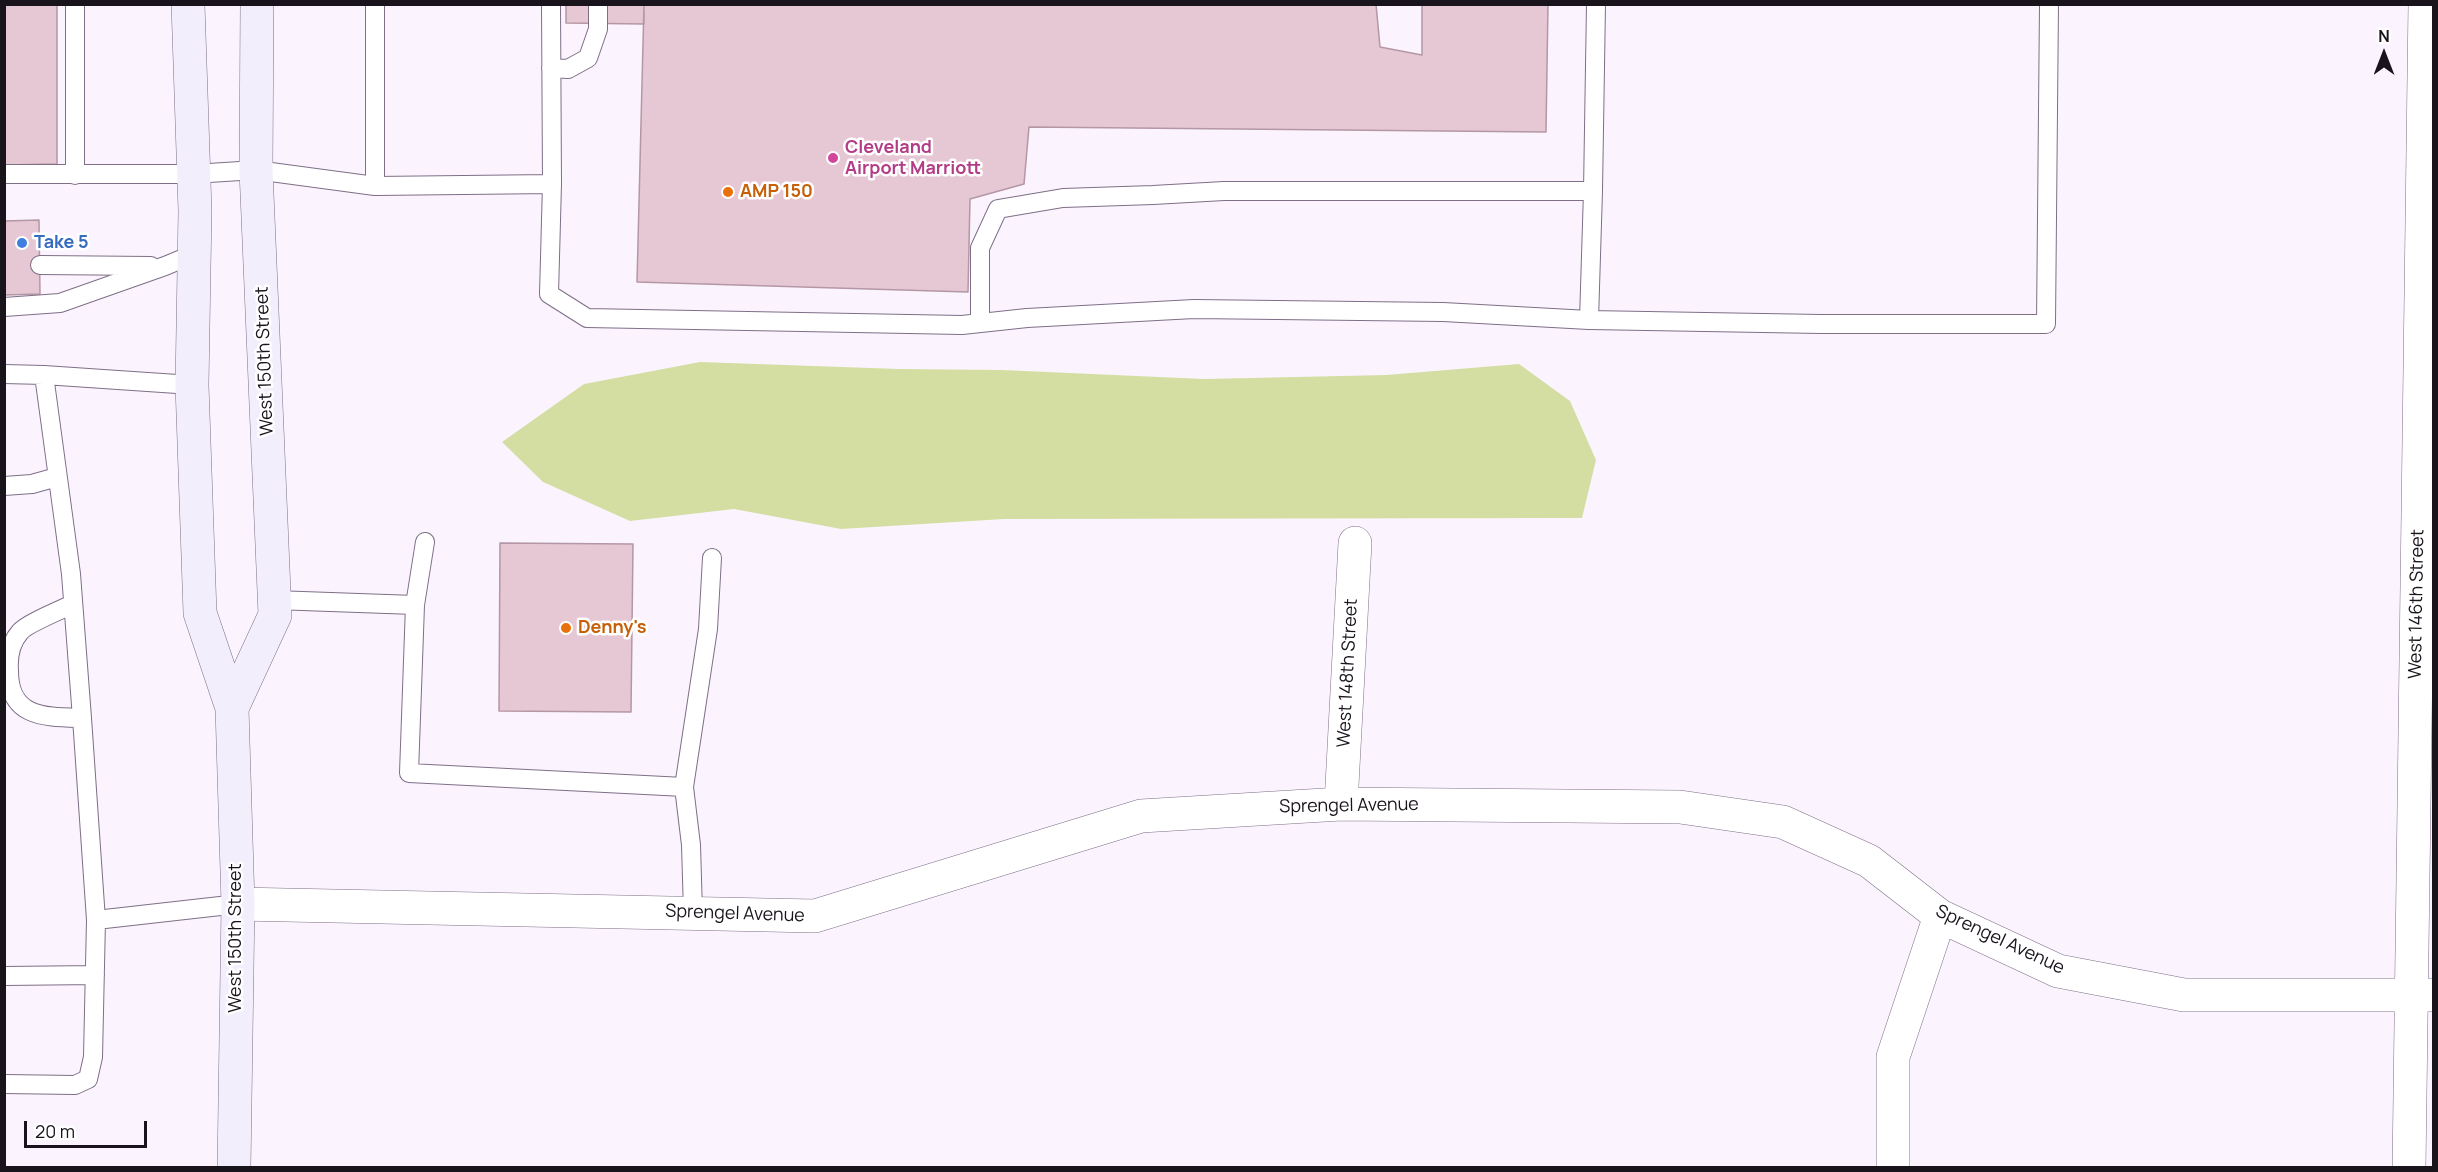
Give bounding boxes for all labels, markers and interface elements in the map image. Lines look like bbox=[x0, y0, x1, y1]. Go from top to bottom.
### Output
north arrow bbox=[2354, 24, 2414, 84]
text: N bbox=[2378, 25, 2390, 47]
place label: Cleveland Airport Marriott bbox=[845, 137, 981, 180]
marker: Cleveland Airport Marriott bbox=[826, 151, 840, 165]
place label: AMP 150 bbox=[740, 181, 813, 203]
marker: AMP 150 bbox=[721, 185, 735, 199]
place label: Take 5 bbox=[34, 232, 89, 254]
marker: Take 5 bbox=[15, 236, 29, 250]
street label: West 150th Street bbox=[252, 286, 278, 436]
street label: West 146th Street bbox=[2405, 529, 2429, 679]
street label: West 148th Street bbox=[1333, 598, 1363, 748]
place label: Denny's bbox=[578, 617, 646, 639]
marker: Denny's bbox=[559, 621, 573, 635]
street label: Sprengel Avenue bbox=[1279, 794, 1419, 818]
street label: West 150th Street bbox=[225, 863, 247, 1013]
street label: Sprengel Avenue bbox=[665, 901, 805, 927]
street label: Sprengel Avenue bbox=[1932, 901, 2068, 979]
scale bar bbox=[27, 1109, 150, 1147]
text: 20 m bbox=[35, 1119, 75, 1143]

